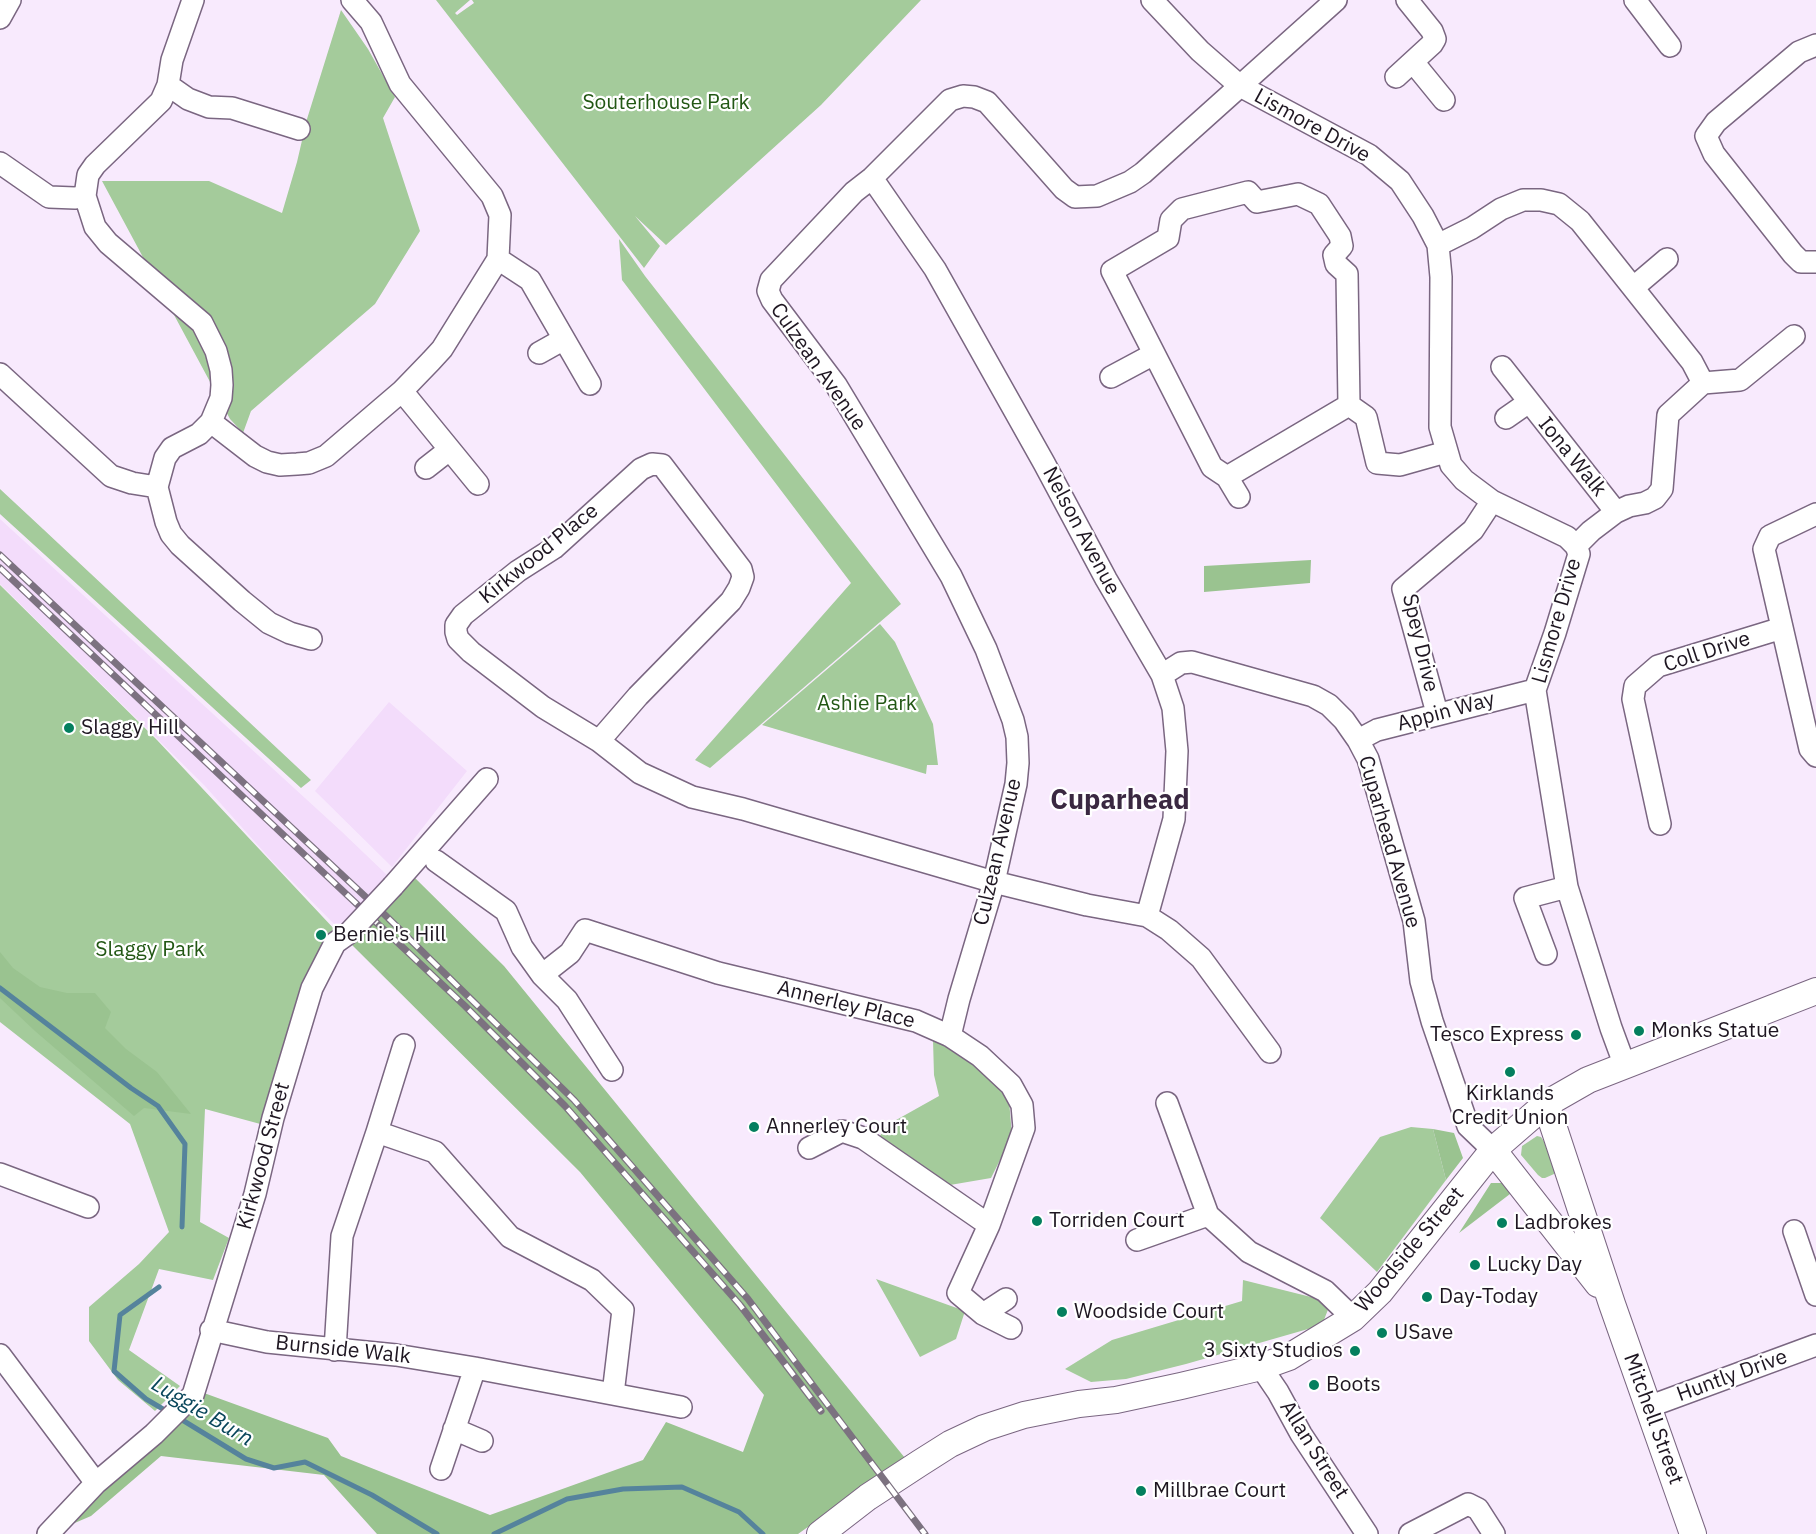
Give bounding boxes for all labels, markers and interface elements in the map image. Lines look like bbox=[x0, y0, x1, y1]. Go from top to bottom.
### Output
street label: Lismore Drive bbox=[1250, 84, 1374, 168]
park label: Souterhouse Park bbox=[582, 90, 750, 116]
street label: Culzean Avenue bbox=[765, 298, 871, 436]
street label: Iona Walk bbox=[1532, 412, 1612, 502]
street label: Nelson Avenue bbox=[1037, 463, 1125, 599]
street label: Kirkwood Place bbox=[474, 498, 604, 610]
street label: Lismore Drive bbox=[1527, 556, 1587, 686]
street label: Spey Drive bbox=[1396, 591, 1444, 695]
street label: Coll Drive bbox=[1660, 626, 1754, 678]
street label: Appin Way bbox=[1394, 687, 1498, 737]
park label: Ashie Park bbox=[817, 691, 917, 717]
place label: Slaggy Hill bbox=[81, 715, 179, 741]
marker: Slaggy Hill bbox=[62, 721, 76, 735]
street label: Cuparhead Avenue bbox=[1352, 753, 1426, 931]
street label: Culzean Avenue bbox=[969, 776, 1027, 928]
district label: Cuparhead bbox=[1050, 785, 1190, 817]
place label: Bernie's Hill bbox=[333, 922, 446, 948]
marker: Bernie's Hill bbox=[314, 928, 328, 942]
park label: Slaggy Park bbox=[95, 937, 205, 963]
street label: Annerley Place bbox=[775, 976, 917, 1034]
place label: Monks Statue bbox=[1651, 1018, 1779, 1044]
place label: Tesco Express bbox=[1430, 1022, 1564, 1048]
marker: Monks Statue bbox=[1632, 1024, 1646, 1038]
marker: Tesco Express bbox=[1569, 1028, 1583, 1042]
marker: Kirklands Credit Union bbox=[1503, 1065, 1517, 1079]
street label: Kirkwood Street bbox=[232, 1080, 296, 1232]
place label: Kirklands Credit Union bbox=[1451, 1081, 1569, 1131]
place label: Annerley Court bbox=[766, 1114, 907, 1140]
marker: Annerley Court bbox=[747, 1120, 761, 1134]
street label: Woodside Street bbox=[1350, 1182, 1470, 1318]
place label: Torriden Court bbox=[1049, 1208, 1185, 1234]
place label: Ladbrokes bbox=[1514, 1210, 1612, 1236]
marker: Torriden Court bbox=[1030, 1214, 1044, 1228]
marker: Ladbrokes bbox=[1495, 1216, 1509, 1230]
place label: Lucky Day bbox=[1487, 1252, 1582, 1278]
marker: Lucky Day bbox=[1468, 1258, 1482, 1272]
place label: Day-Today bbox=[1439, 1284, 1538, 1310]
marker: Day-Today bbox=[1420, 1290, 1434, 1304]
place label: Woodside Court bbox=[1074, 1299, 1224, 1325]
marker: Woodside Court bbox=[1055, 1305, 1069, 1319]
place label: USave bbox=[1394, 1320, 1453, 1346]
marker: USave bbox=[1375, 1326, 1389, 1340]
street label: Burnside Walk bbox=[274, 1330, 412, 1370]
place label: 3 Sixty Studios bbox=[1204, 1338, 1343, 1364]
marker: 3 Sixty Studios bbox=[1348, 1344, 1362, 1358]
street label: Huntly Drive bbox=[1673, 1344, 1791, 1408]
street label: Mitchell Street bbox=[1618, 1350, 1688, 1488]
water label: Luggie Burn bbox=[146, 1371, 258, 1453]
place label: Boots bbox=[1326, 1372, 1381, 1398]
marker: Boots bbox=[1307, 1378, 1321, 1392]
street label: Allan Street bbox=[1274, 1396, 1354, 1504]
place label: Millbrae Court bbox=[1153, 1478, 1286, 1504]
marker: Millbrae Court bbox=[1134, 1484, 1148, 1498]

